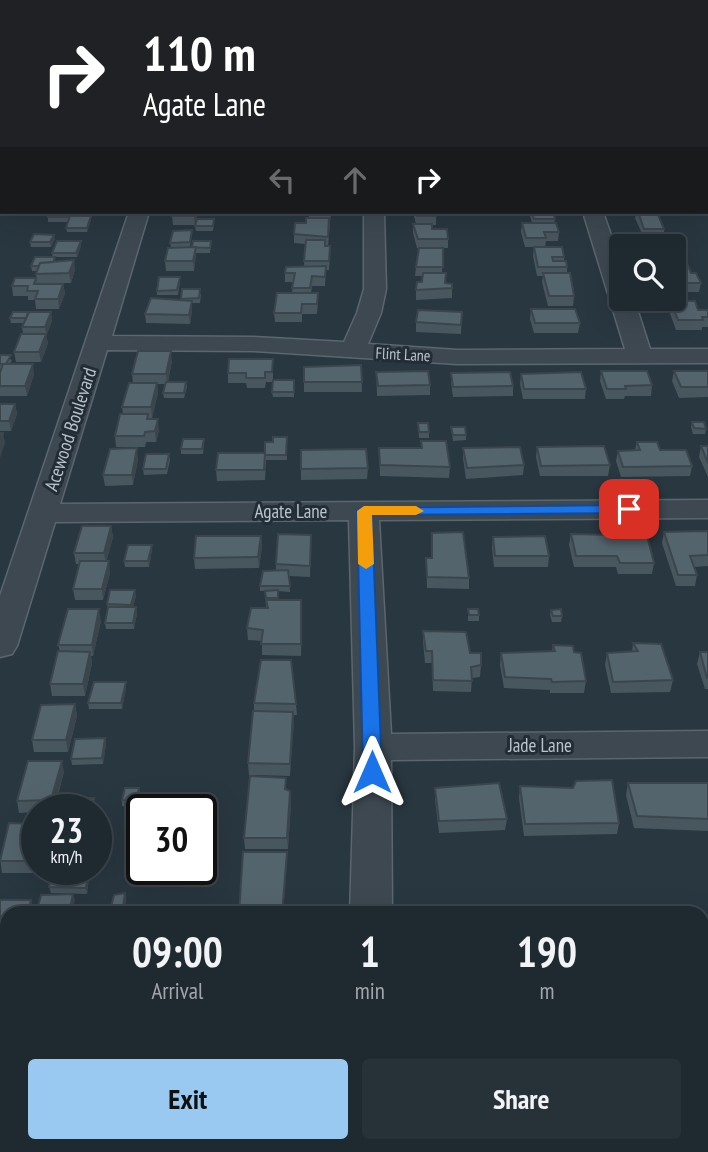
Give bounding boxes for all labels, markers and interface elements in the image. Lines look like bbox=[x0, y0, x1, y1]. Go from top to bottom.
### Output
text: 110 m bbox=[143, 21, 256, 85]
icon: right bbox=[28, 28, 119, 119]
text: Agate Lane bbox=[143, 83, 266, 125]
icon: left bbox=[263, 161, 301, 199]
icon: ahead bbox=[336, 161, 374, 199]
icon: right bbox=[409, 161, 447, 199]
map controls bbox=[609, 234, 686, 311]
button: search bbox=[609, 234, 686, 311]
street label: Flint Lane bbox=[375, 343, 431, 365]
street label: Acewood Boulevard bbox=[39, 364, 101, 494]
pin bbox=[599, 479, 659, 539]
icon: arrive bbox=[610, 490, 648, 528]
street label: Agate Lane bbox=[255, 499, 328, 523]
street label: Jade Lane bbox=[507, 733, 572, 757]
position arrow bbox=[335, 735, 409, 809]
speed limit sign: 30 bbox=[126, 794, 217, 885]
text: 23 bbox=[50, 807, 83, 853]
text: km/h bbox=[51, 845, 82, 868]
text: 09:00 bbox=[132, 924, 223, 979]
text: 1 bbox=[360, 924, 380, 979]
text: 190 bbox=[517, 924, 577, 979]
text: Arrival bbox=[151, 976, 203, 1005]
text: min bbox=[355, 976, 385, 1005]
text: m bbox=[539, 976, 554, 1005]
button: Exit bbox=[28, 1059, 348, 1139]
button: Share bbox=[362, 1059, 681, 1139]

